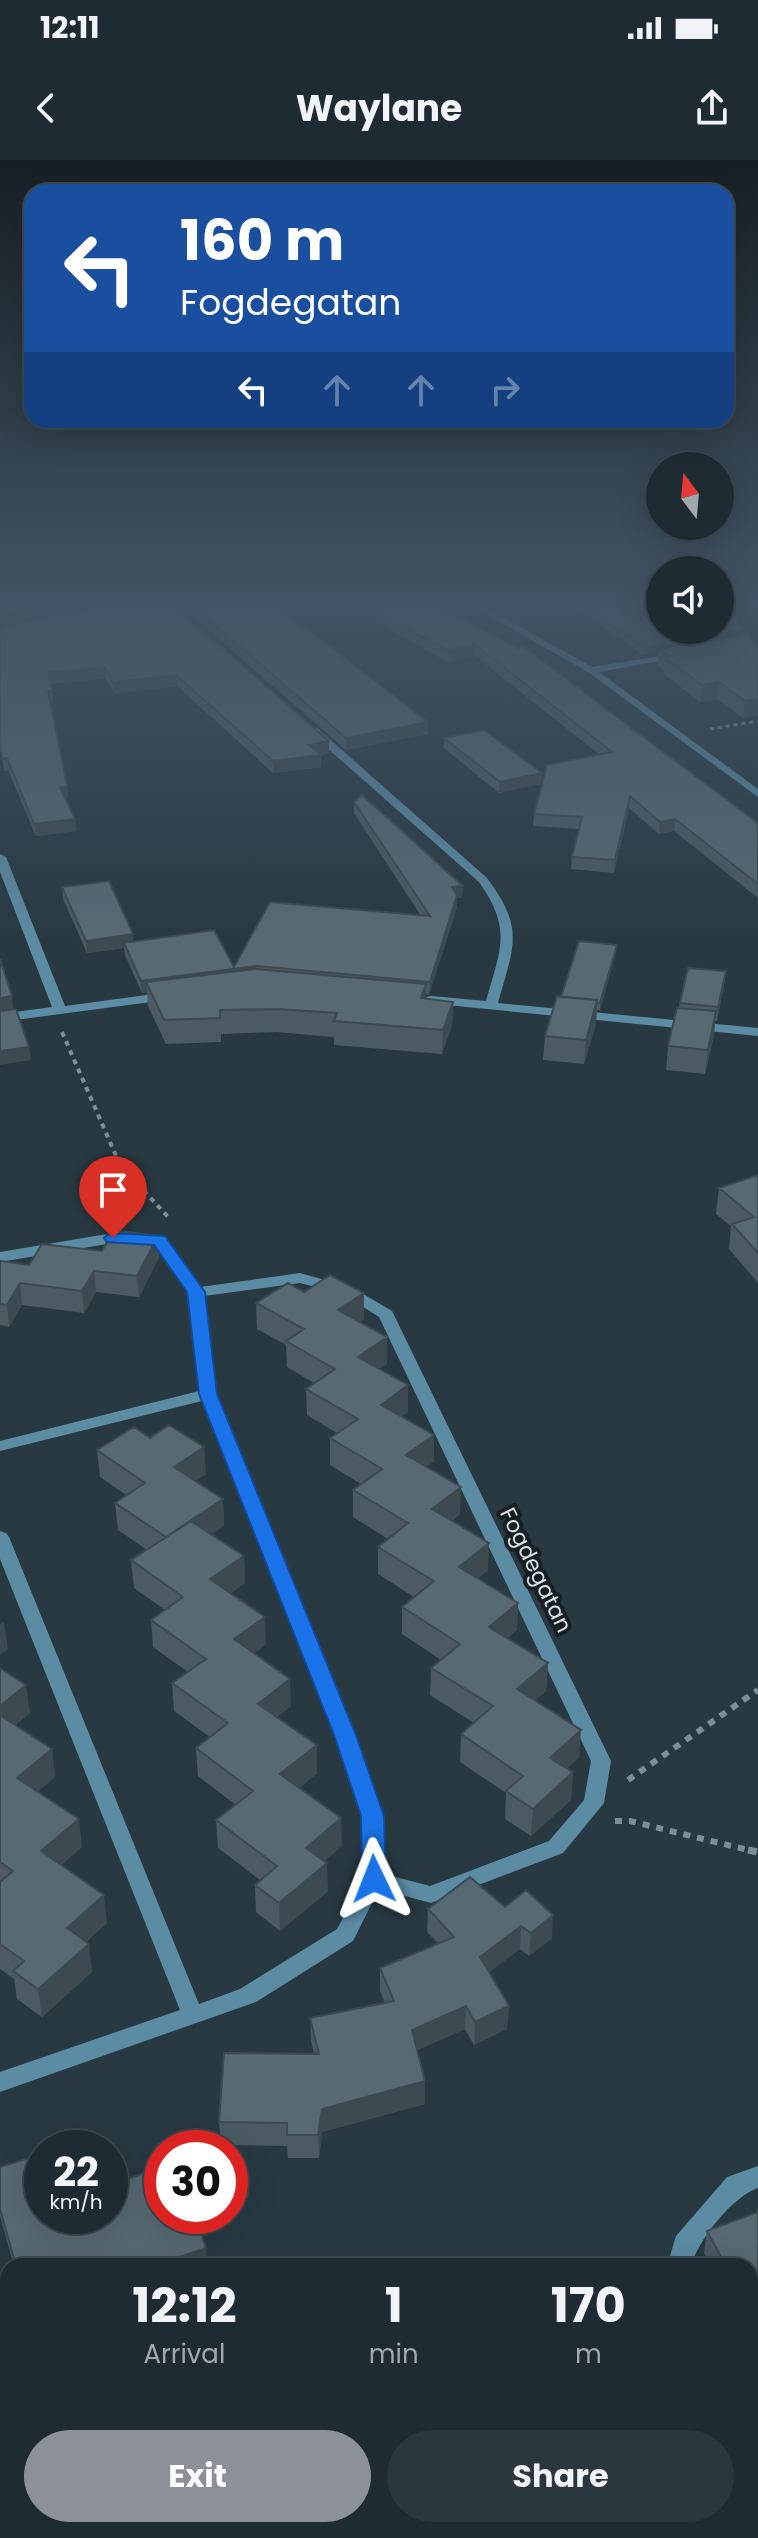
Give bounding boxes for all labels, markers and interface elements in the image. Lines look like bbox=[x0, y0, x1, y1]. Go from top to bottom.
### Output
text: 12:11 bbox=[40, 6, 100, 49]
text: Waylane bbox=[296, 83, 462, 134]
icon: back bbox=[24, 86, 68, 130]
icon: share bbox=[690, 86, 734, 130]
text: 160 m bbox=[180, 201, 344, 280]
icon: left bbox=[48, 216, 152, 320]
text: Fogdegatan bbox=[180, 277, 401, 328]
icon: left bbox=[231, 368, 275, 412]
icon: ahead bbox=[315, 368, 359, 412]
icon: ahead bbox=[399, 368, 443, 412]
icon: right bbox=[483, 368, 527, 412]
north arrow bbox=[646, 452, 734, 540]
map controls bbox=[646, 452, 734, 644]
button: sound bbox=[646, 556, 734, 644]
pin bbox=[79, 1156, 147, 1238]
icon: arrive bbox=[91, 1168, 135, 1212]
street label: Fogdegatan bbox=[492, 1502, 580, 1638]
position arrow bbox=[332, 1837, 416, 1921]
speed limit sign: 30 bbox=[144, 2130, 248, 2234]
text: 22 bbox=[53, 2144, 99, 2200]
text: km/h bbox=[49, 2188, 103, 2216]
text: 12:12 bbox=[132, 2272, 237, 2339]
text: 1 bbox=[385, 2272, 403, 2339]
text: 170 bbox=[551, 2272, 626, 2339]
text: Arrival bbox=[143, 2336, 225, 2372]
text: min bbox=[369, 2336, 419, 2372]
text: m bbox=[575, 2336, 602, 2372]
button: Exit bbox=[24, 2430, 371, 2522]
button: Share bbox=[387, 2430, 734, 2522]

